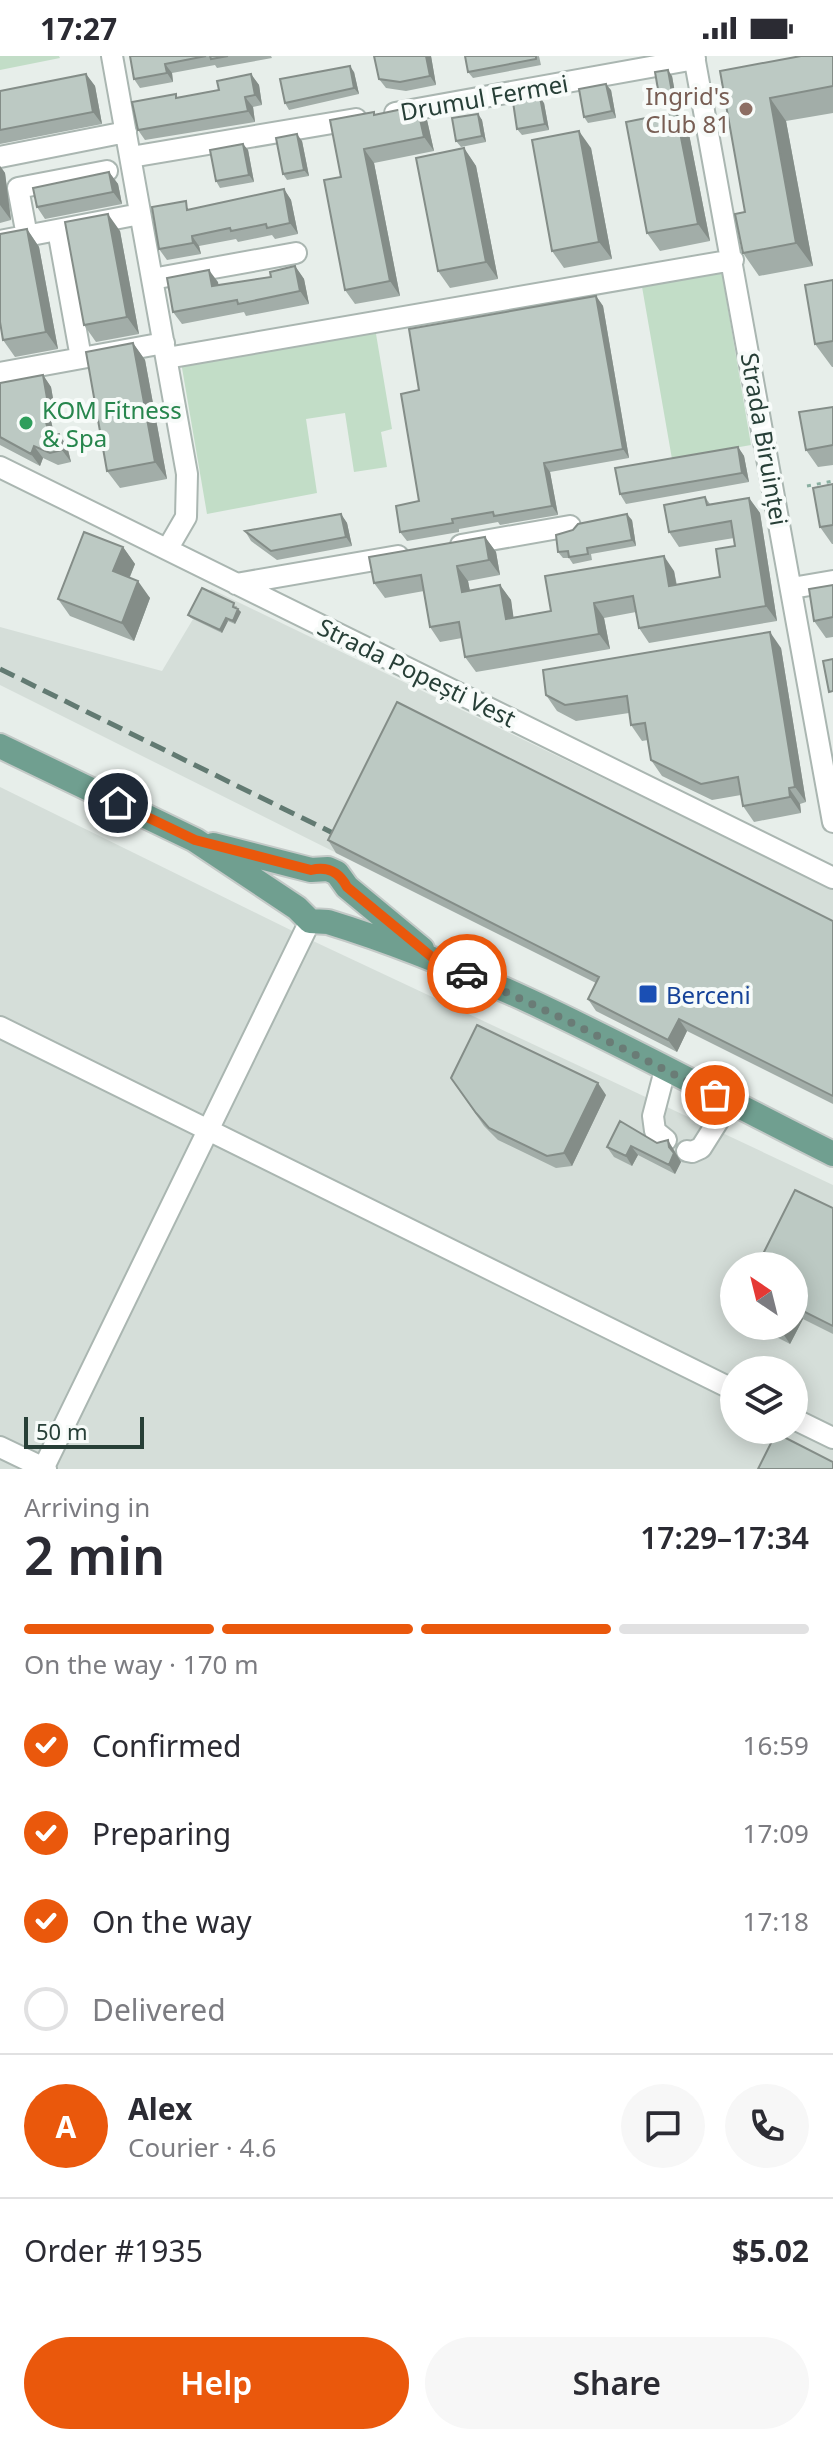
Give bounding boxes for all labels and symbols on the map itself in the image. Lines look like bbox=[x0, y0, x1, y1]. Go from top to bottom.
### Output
street label: Drumul Fermei bbox=[397, 66, 571, 128]
place label: Ingrid's Club 81 bbox=[645, 79, 730, 140]
marker: Ingrid's Club 81 bbox=[737, 100, 755, 118]
street label: Strada Biruinței bbox=[734, 350, 796, 528]
place label: KOM Fitness & Spa bbox=[42, 393, 182, 454]
marker: KOM Fitness & Spa bbox=[17, 414, 35, 432]
street label: Strada Popești Vest bbox=[312, 610, 522, 734]
pin bbox=[84, 769, 152, 837]
courier bbox=[427, 934, 507, 1014]
place label: Berceni bbox=[666, 978, 751, 1011]
marker: Berceni bbox=[637, 983, 659, 1005]
pin bbox=[681, 1061, 749, 1129]
north arrow bbox=[720, 1252, 808, 1340]
scale bar bbox=[24, 1413, 144, 1449]

